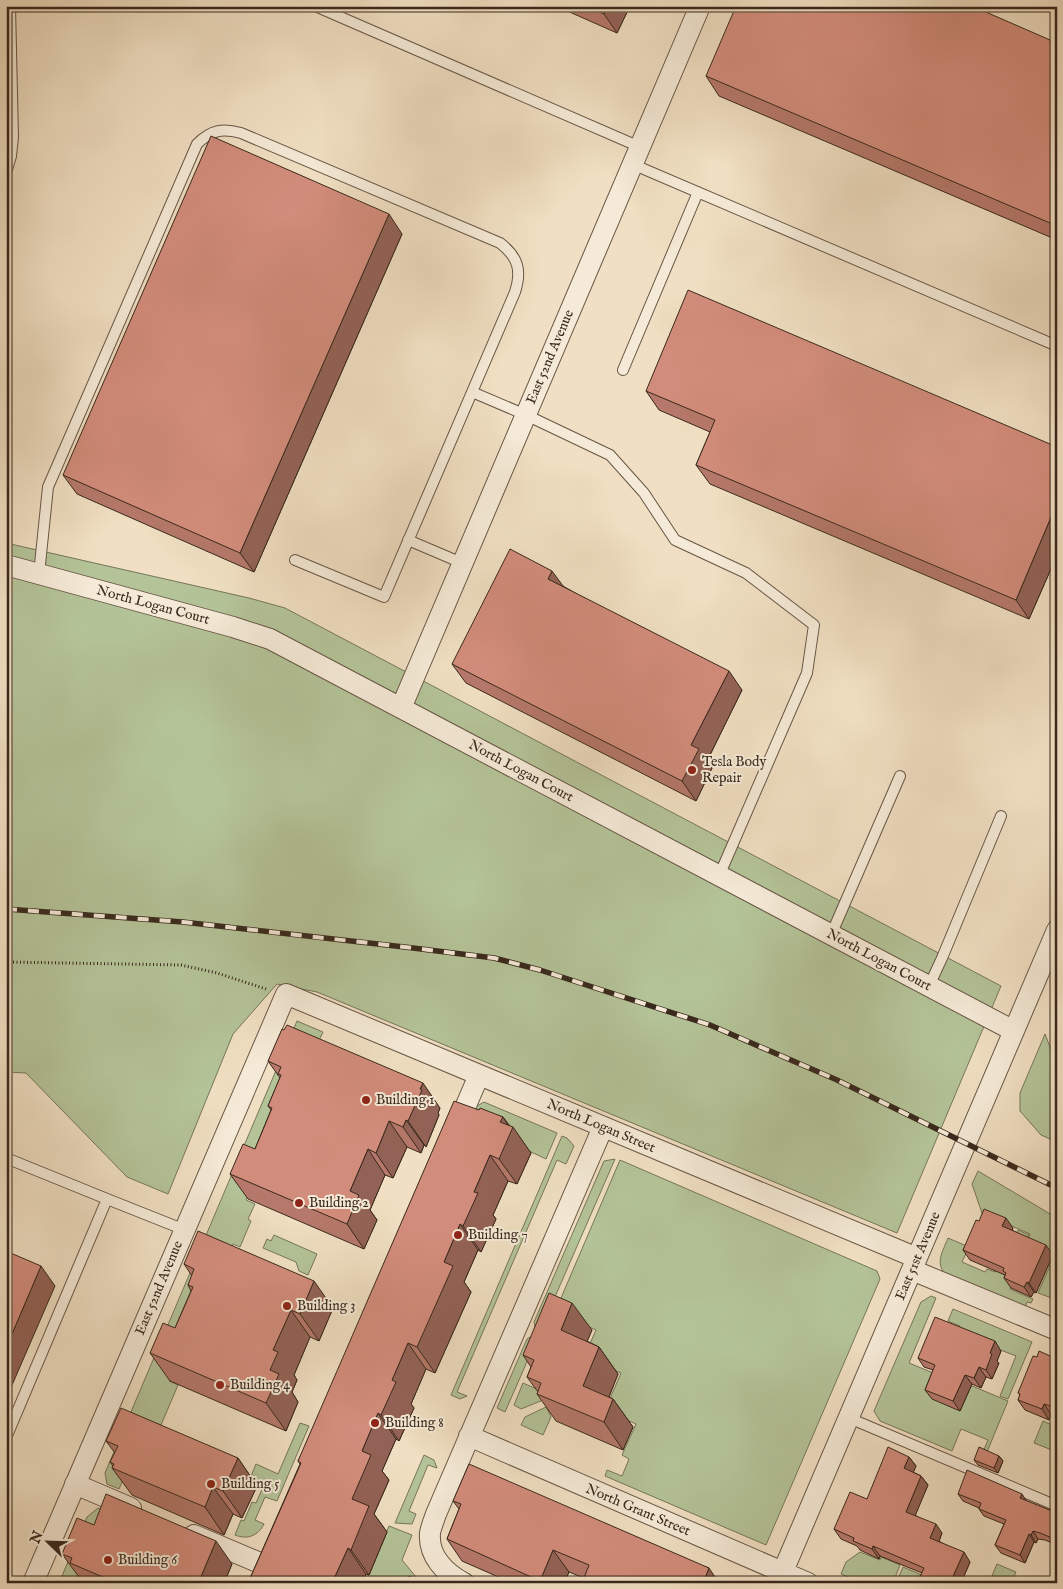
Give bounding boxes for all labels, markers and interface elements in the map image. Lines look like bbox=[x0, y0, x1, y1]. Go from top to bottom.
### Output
street label: East 52nd Avenue bbox=[522, 307, 578, 407]
street label: North Logan Court bbox=[95, 581, 212, 629]
street label: North Logan Court bbox=[465, 736, 577, 806]
place label: Tesla Body Repair bbox=[702, 753, 766, 787]
marker: Tesla Body Repair bbox=[686, 764, 698, 776]
street label: North Logan Court bbox=[823, 925, 935, 995]
place label: Building 1 bbox=[376, 1091, 435, 1109]
marker: Building 1 bbox=[360, 1094, 372, 1106]
street label: North Logan Street bbox=[544, 1095, 658, 1157]
place label: Building 2 bbox=[309, 1194, 369, 1212]
marker: Building 2 bbox=[293, 1197, 305, 1209]
street label: East 51st Avenue bbox=[891, 1209, 945, 1303]
place label: Building 7 bbox=[468, 1226, 528, 1244]
marker: Building 7 bbox=[452, 1229, 464, 1241]
street label: East 52nd Avenue bbox=[131, 1238, 187, 1338]
place label: Building 3 bbox=[297, 1297, 356, 1315]
marker: Building 3 bbox=[281, 1300, 293, 1312]
place label: Building 4 bbox=[230, 1376, 290, 1394]
marker: Building 4 bbox=[214, 1379, 226, 1391]
place label: Building 8 bbox=[385, 1414, 444, 1432]
marker: Building 8 bbox=[369, 1417, 381, 1429]
place label: Building 5 bbox=[221, 1475, 279, 1493]
marker: Building 5 bbox=[205, 1478, 217, 1490]
street label: North Grant Street bbox=[583, 1480, 693, 1540]
north arrow bbox=[22, 1516, 72, 1566]
text: N bbox=[26, 1528, 48, 1547]
place label: Building 6 bbox=[118, 1551, 178, 1569]
marker: Building 6 bbox=[102, 1554, 114, 1566]

